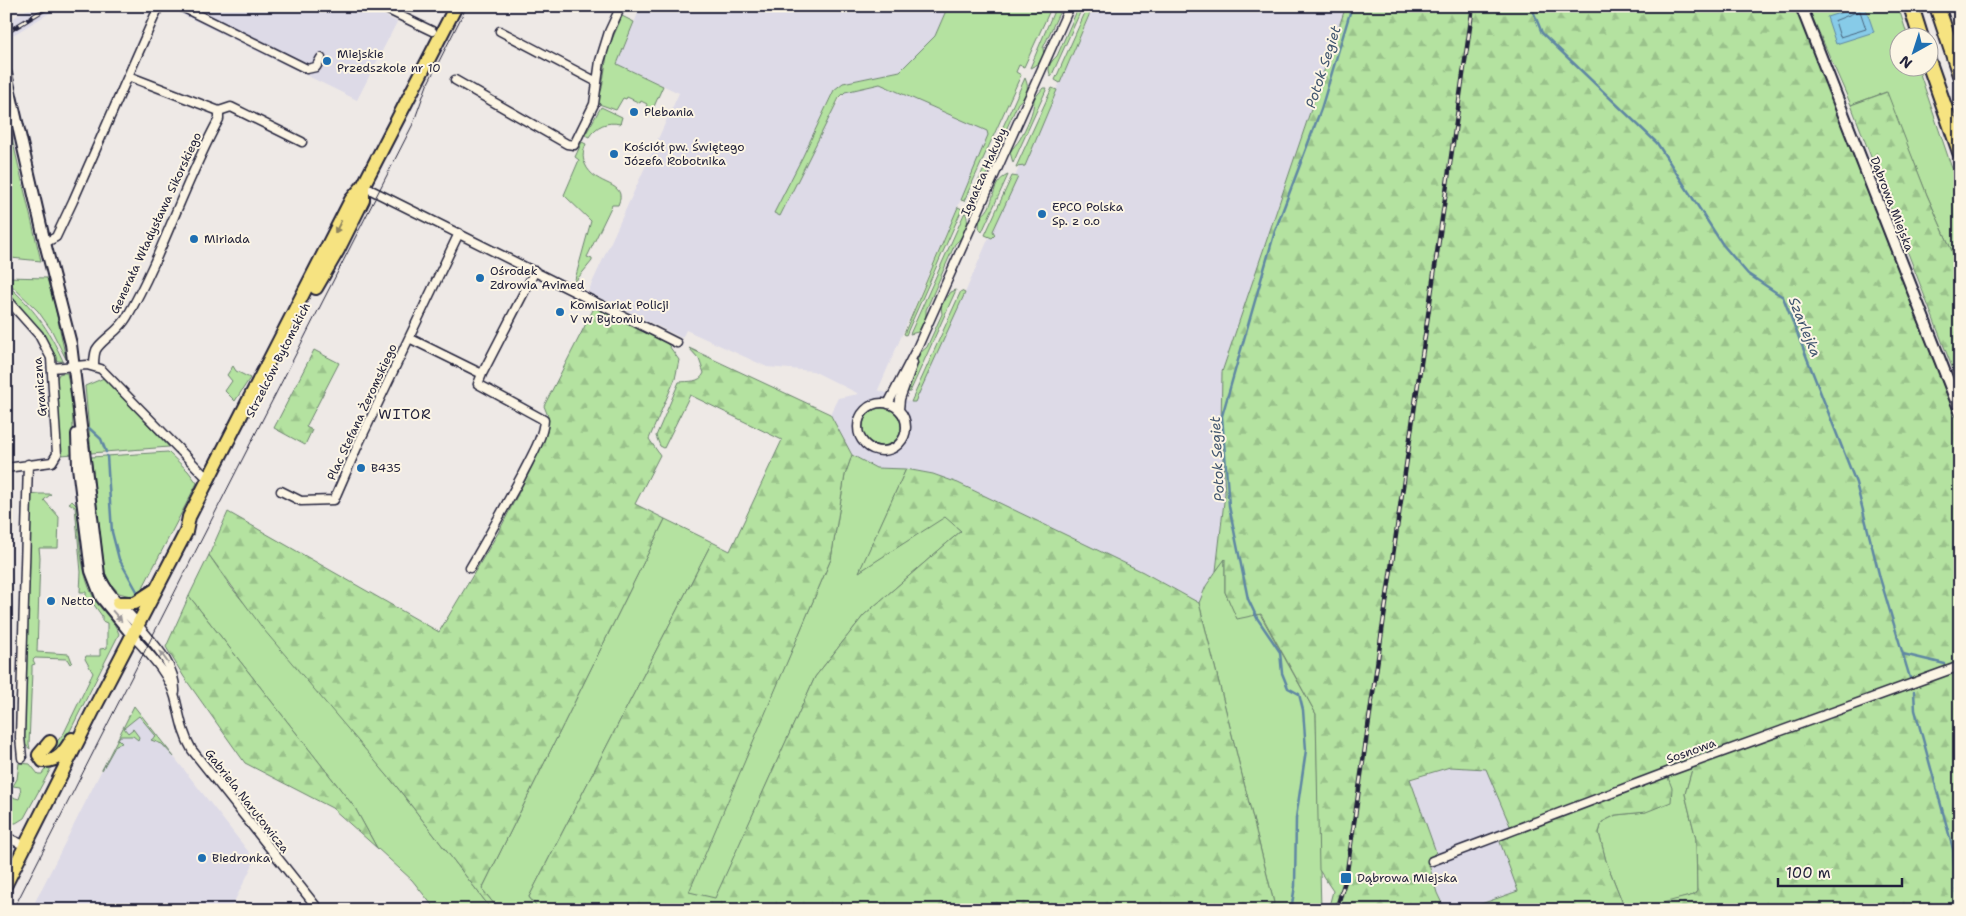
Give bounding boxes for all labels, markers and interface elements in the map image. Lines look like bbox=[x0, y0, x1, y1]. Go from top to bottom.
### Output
water label: Potok Segiet bbox=[1301, 23, 1345, 110]
north arrow bbox=[1888, 28, 1938, 78]
place label: Miejskie Przedszkole nr 10 bbox=[337, 46, 441, 76]
text: N bbox=[1896, 52, 1916, 73]
marker: Miejskie Przedszkole nr 10 bbox=[321, 55, 333, 67]
place label: Plebania bbox=[644, 104, 694, 120]
marker: Plebania bbox=[628, 106, 640, 118]
street label: Ignatza Hakuby bbox=[957, 125, 1011, 219]
street label: Generała Władysława Sikorskiego bbox=[107, 129, 205, 317]
place label: Kościół pw. Świętego Józefa Robotnika bbox=[624, 139, 745, 169]
marker: Kościół pw. Świętego Józefa Robotnika bbox=[608, 148, 620, 160]
street label: Dąbrowa Miejska bbox=[1867, 154, 1918, 254]
place label: EPCO Polska Sp. z o.o bbox=[1052, 199, 1124, 229]
marker: EPCO Polska Sp. z o.o bbox=[1036, 208, 1048, 220]
one-way arrow bbox=[334, 220, 342, 234]
place label: Miriada bbox=[204, 231, 250, 247]
marker: Miriada bbox=[188, 233, 200, 245]
place label: Ośrodek Zdrowia Avimed bbox=[490, 263, 585, 293]
marker: Ośrodek Zdrowia Avimed bbox=[474, 272, 486, 284]
water label: Szarlejka bbox=[1785, 294, 1825, 360]
place label: Komisariat Policji V w Bytomiu bbox=[570, 297, 669, 327]
street label: Strzelców Bytomskich bbox=[242, 300, 314, 420]
marker: Komisariat Policji V w Bytomiu bbox=[554, 306, 566, 318]
street label: Plac Stefana Żeromskiego bbox=[323, 341, 401, 483]
street label: Graniczna bbox=[29, 356, 51, 417]
district label: WITOR bbox=[378, 405, 432, 423]
water label: Potok Segiet bbox=[1206, 415, 1228, 502]
place label: B435 bbox=[371, 460, 401, 476]
marker: B435 bbox=[355, 462, 367, 474]
place label: Netto bbox=[61, 593, 94, 609]
marker: Netto bbox=[45, 595, 57, 607]
one-way arrow bbox=[111, 610, 122, 623]
one-way arrow bbox=[159, 651, 169, 664]
street label: Sosnowa bbox=[1664, 734, 1718, 767]
street label: Gabriela Narutowicza bbox=[201, 746, 293, 857]
place label: Biedronka bbox=[212, 850, 271, 866]
marker: Biedronka bbox=[196, 852, 208, 864]
scale bar bbox=[1778, 856, 1902, 888]
text: 100 m bbox=[1786, 863, 1831, 883]
place label: Dąbrowa Miejska bbox=[1357, 870, 1458, 886]
marker: Dąbrowa Miejska bbox=[1339, 871, 1353, 885]

